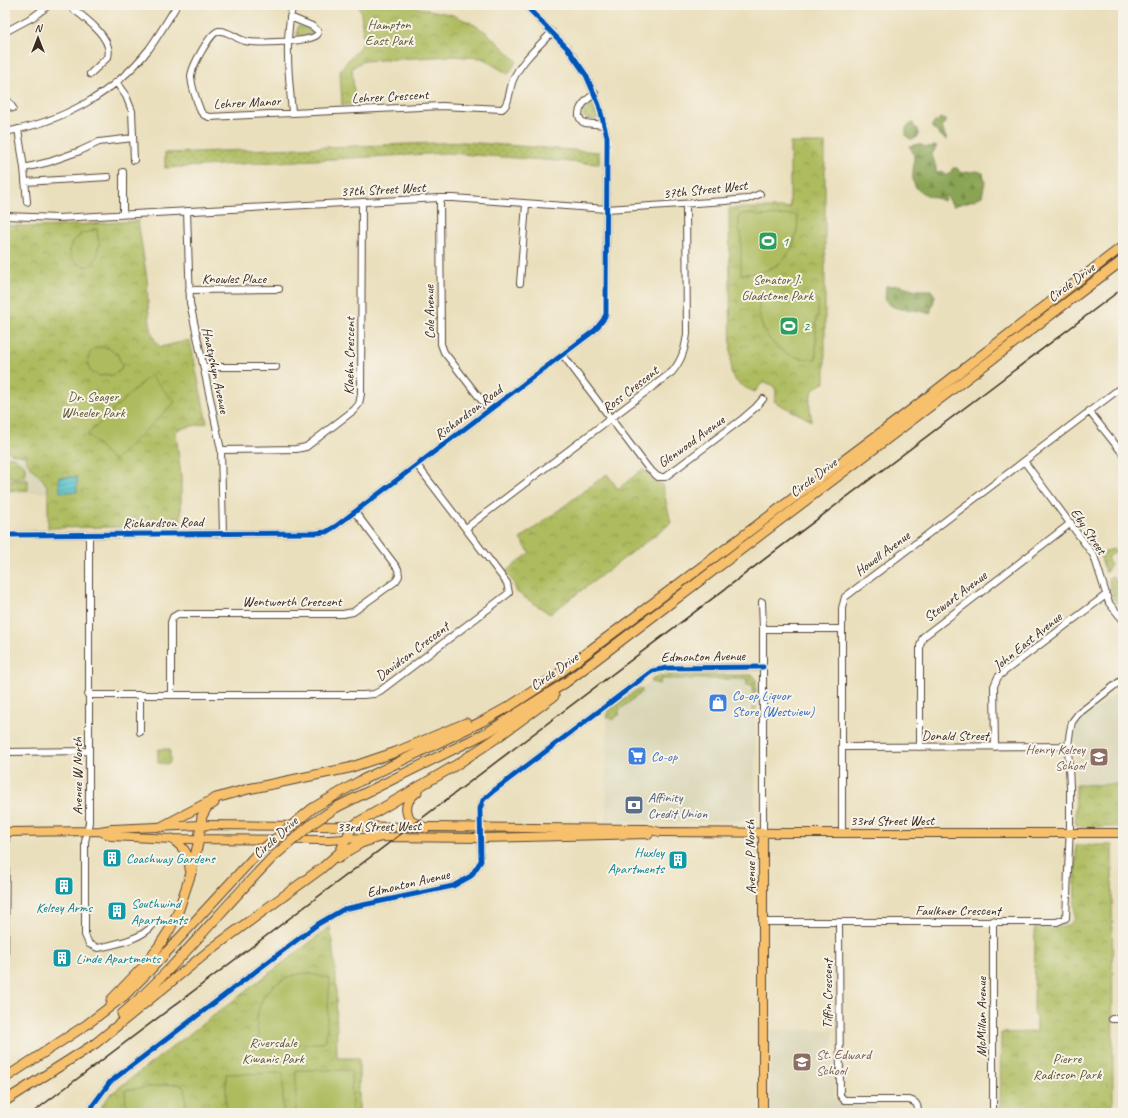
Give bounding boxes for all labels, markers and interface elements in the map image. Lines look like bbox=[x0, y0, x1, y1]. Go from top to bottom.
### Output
park label: Hampton East Park bbox=[365, 16, 415, 49]
north arrow bbox=[18, 18, 58, 58]
text: N bbox=[35, 21, 44, 35]
street label: Lehrer Crescent bbox=[351, 86, 430, 107]
street label: Lehrer Manor bbox=[213, 92, 282, 113]
street label: 37th Street West bbox=[662, 176, 749, 202]
street label: 37th Street West bbox=[340, 179, 427, 200]
sports icon: 1 bbox=[757, 230, 779, 252]
place label: 1 bbox=[782, 233, 789, 250]
street label: Circle Drive bbox=[1044, 258, 1099, 306]
street label: Knowles Place bbox=[202, 270, 268, 287]
park label: Senator J. Gladstone Park bbox=[741, 271, 815, 304]
street label: Cole Avenue bbox=[421, 283, 438, 339]
sports icon: 2 bbox=[778, 315, 800, 337]
street label: Klaehn Crescent bbox=[340, 316, 359, 395]
place label: 2 bbox=[803, 318, 811, 335]
street label: Hnatyshyn Avenue bbox=[198, 326, 233, 416]
street label: Ross Crescent bbox=[599, 361, 663, 417]
street label: Richardson Road bbox=[431, 380, 508, 443]
park label: Dr. Seager Wheeler Park bbox=[61, 388, 126, 421]
street label: Glenwood Avenue bbox=[655, 411, 729, 471]
street label: Circle Drive bbox=[786, 453, 841, 501]
street label: Eby Street bbox=[1067, 505, 1111, 559]
street label: Richardson Road bbox=[123, 513, 206, 532]
street label: Howell Avenue bbox=[851, 526, 914, 580]
street label: Stewart Avenue bbox=[920, 566, 991, 626]
street label: Wentworth Crescent bbox=[243, 593, 343, 610]
street label: John East Avenue bbox=[989, 608, 1066, 675]
street label: Davidson Crescent bbox=[372, 617, 454, 685]
street label: Edmonton Avenue bbox=[661, 647, 747, 666]
street label: Circle Drive bbox=[527, 648, 583, 694]
place label: Co-op Liquor Store (Westview) bbox=[732, 687, 815, 720]
shop icon: Co-op Liquor Store (Westview) bbox=[707, 692, 729, 714]
street label: Donald Street bbox=[922, 727, 991, 744]
street label: Avenue W North bbox=[69, 736, 86, 815]
place label: Henry Kelsey School bbox=[1026, 741, 1088, 774]
supermarket icon: Co-op bbox=[626, 745, 648, 767]
school or university icon: Henry Kelsey School bbox=[1088, 746, 1110, 768]
place label: Co-op bbox=[651, 748, 678, 765]
place label: Affinity Credit Union bbox=[648, 789, 708, 822]
bank icon: Affinity Credit Union bbox=[623, 794, 645, 816]
street label: Circle Drive bbox=[249, 812, 302, 862]
street label: 33rd Street West bbox=[850, 812, 935, 829]
street label: 33rd Street West bbox=[337, 817, 423, 836]
street label: Avenue P North bbox=[741, 819, 760, 894]
place label: Huxley Apartments bbox=[608, 844, 665, 877]
building icon: Coachway Gardens bbox=[101, 847, 123, 869]
building icon: Huxley Apartments bbox=[667, 849, 689, 871]
place label: Coachway Gardens bbox=[126, 850, 216, 867]
street label: Edmonton Avenue bbox=[365, 865, 452, 901]
building icon: Kelsey Arms bbox=[53, 875, 75, 897]
place label: Southwind Apartments bbox=[131, 895, 188, 928]
place label: Kelsey Arms bbox=[36, 899, 93, 916]
building icon: Southwind Apartments bbox=[106, 900, 128, 922]
street label: Faulkner Crescent bbox=[915, 902, 1003, 919]
building icon: Linde Apartments bbox=[51, 947, 73, 969]
place label: Linde Apartments bbox=[76, 950, 162, 967]
street label: Tiffin Crescent bbox=[819, 957, 836, 1029]
street label: McMillan Avenue bbox=[973, 976, 990, 1057]
park label: Riversdale Kiwanis Park bbox=[242, 1034, 305, 1067]
place label: St. Edward School bbox=[816, 1046, 873, 1079]
park label: Pierre Radisson Park bbox=[1033, 1050, 1102, 1083]
school or university icon: St. Edward School bbox=[791, 1051, 813, 1073]

